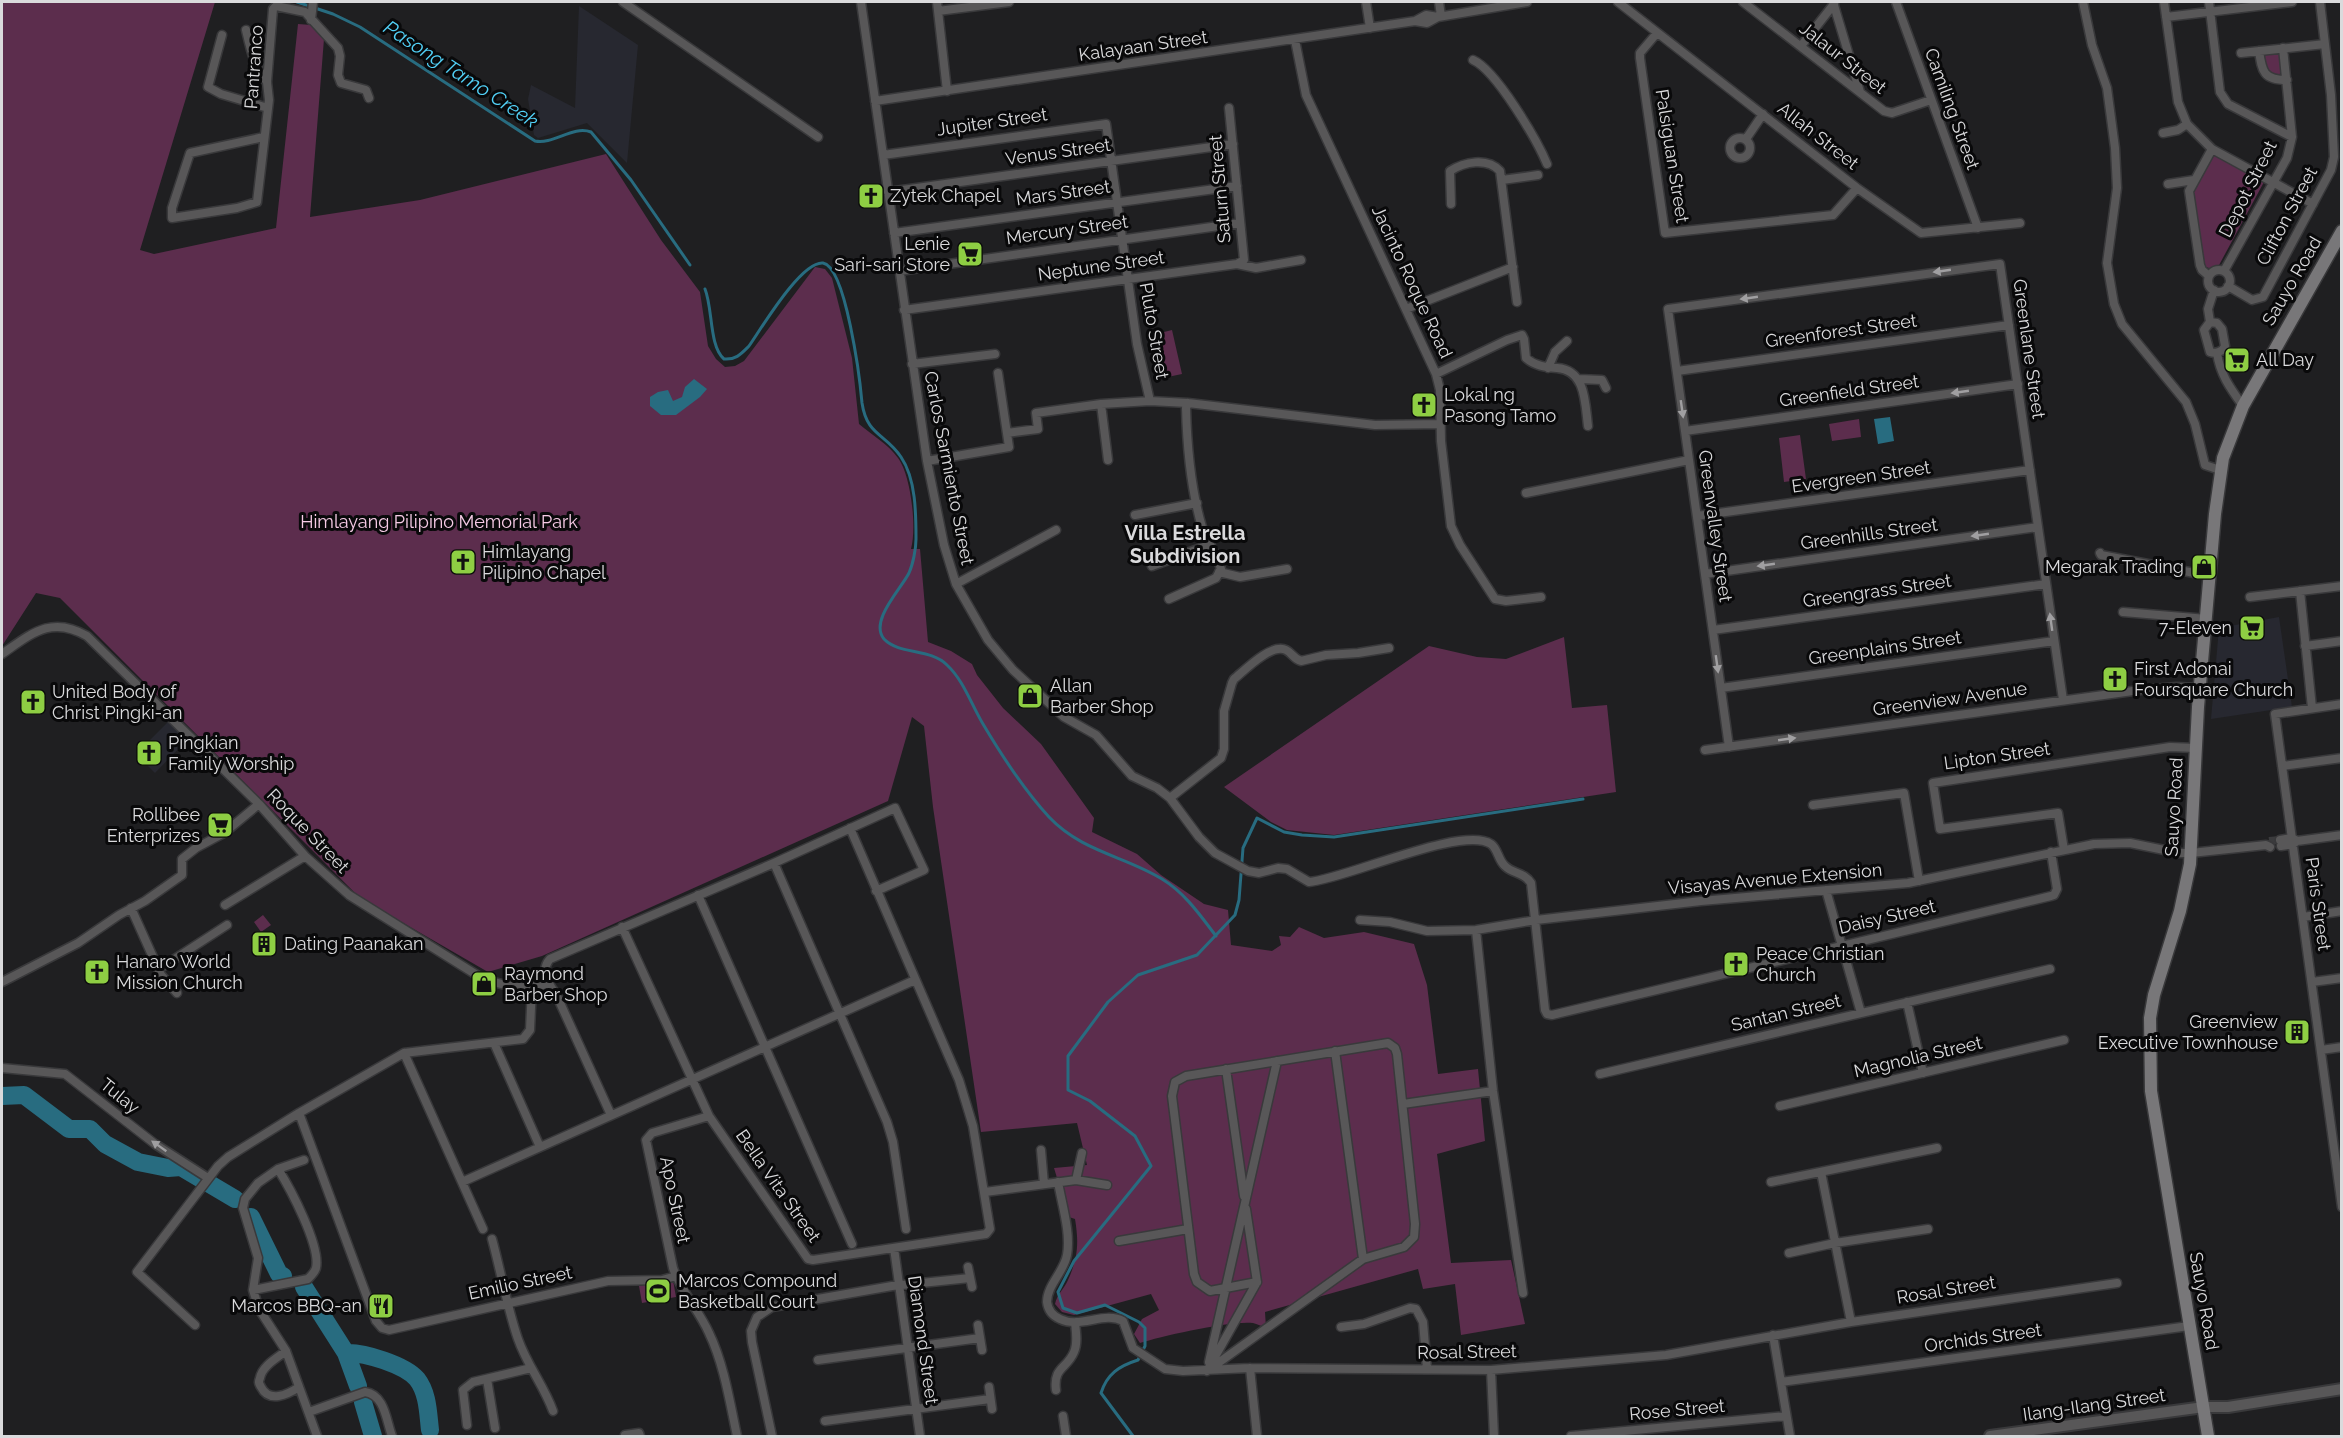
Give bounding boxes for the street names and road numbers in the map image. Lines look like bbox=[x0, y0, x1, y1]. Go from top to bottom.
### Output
street label: Jalaur Street bbox=[1796, 17, 1891, 98]
street label: Pantranco bbox=[240, 24, 267, 110]
street label: Kalayaan Street bbox=[1077, 26, 1209, 65]
street label: Camiling Street bbox=[1921, 45, 1984, 172]
street label: Palsiguan Street bbox=[1652, 88, 1693, 224]
street label: Allah Street bbox=[1774, 98, 1863, 174]
street label: Jupiter Street bbox=[935, 103, 1048, 140]
street label: Venus Street bbox=[1004, 134, 1112, 169]
street label: Saturn Street bbox=[1204, 134, 1235, 244]
street label: Depot Street bbox=[2214, 137, 2281, 241]
street label: Clifton Street bbox=[2252, 163, 2321, 269]
street label: Mars Street bbox=[1014, 175, 1111, 210]
street label: Jacinto Roque Road bbox=[1368, 202, 1457, 361]
street label: Mercury Street bbox=[1005, 211, 1129, 248]
street label: Sauyo Road bbox=[2258, 232, 2325, 329]
street label: Neptune Street bbox=[1036, 246, 1166, 285]
street label: Greenlane Street bbox=[2009, 278, 2050, 420]
street label: Pluto Street bbox=[1136, 281, 1173, 381]
street label: Greenforest Street bbox=[1764, 309, 1918, 352]
street label: Carlos Sarmiento Street bbox=[920, 369, 979, 567]
street label: Greenfield Street bbox=[1778, 370, 1920, 411]
street label: Greenvalley Street bbox=[1694, 449, 1737, 603]
street label: Evergreen Street bbox=[1790, 456, 1932, 497]
street label: Greenhills Street bbox=[1799, 514, 1939, 554]
street label: Greengrass Street bbox=[1801, 570, 1952, 611]
street label: Greenplains Street bbox=[1807, 626, 1963, 669]
street label: Greenview Avenue bbox=[1871, 677, 2029, 720]
street label: Lipton Street bbox=[1943, 738, 2051, 773]
street label: Sauyo Road bbox=[2160, 757, 2187, 857]
street label: Roque Street bbox=[263, 784, 354, 877]
street label: Paris Street bbox=[2302, 856, 2335, 952]
street label: Visayas Avenue Extension bbox=[1667, 859, 1883, 898]
street label: Daisy Street bbox=[1836, 895, 1937, 938]
street label: Santan Street bbox=[1729, 990, 1843, 1035]
street label: Magnolia Street bbox=[1852, 1032, 1984, 1081]
street label: Tulay bbox=[96, 1073, 144, 1118]
street label: Bella Vita Street bbox=[732, 1125, 825, 1246]
street label: Apo Street bbox=[656, 1154, 695, 1245]
street label: Sauyo Road bbox=[2186, 1250, 2223, 1352]
street label: Emilio Street bbox=[466, 1261, 574, 1304]
street label: Rosal Street bbox=[1895, 1271, 1997, 1308]
street label: Diamond Street bbox=[904, 1274, 943, 1406]
street label: Orchids Street bbox=[1923, 1319, 2043, 1356]
street label: Rosal Street bbox=[1417, 1340, 1517, 1363]
street label: Ilang-Ilang Street bbox=[2021, 1384, 2167, 1425]
street label: Rose Street bbox=[1628, 1395, 1726, 1424]

